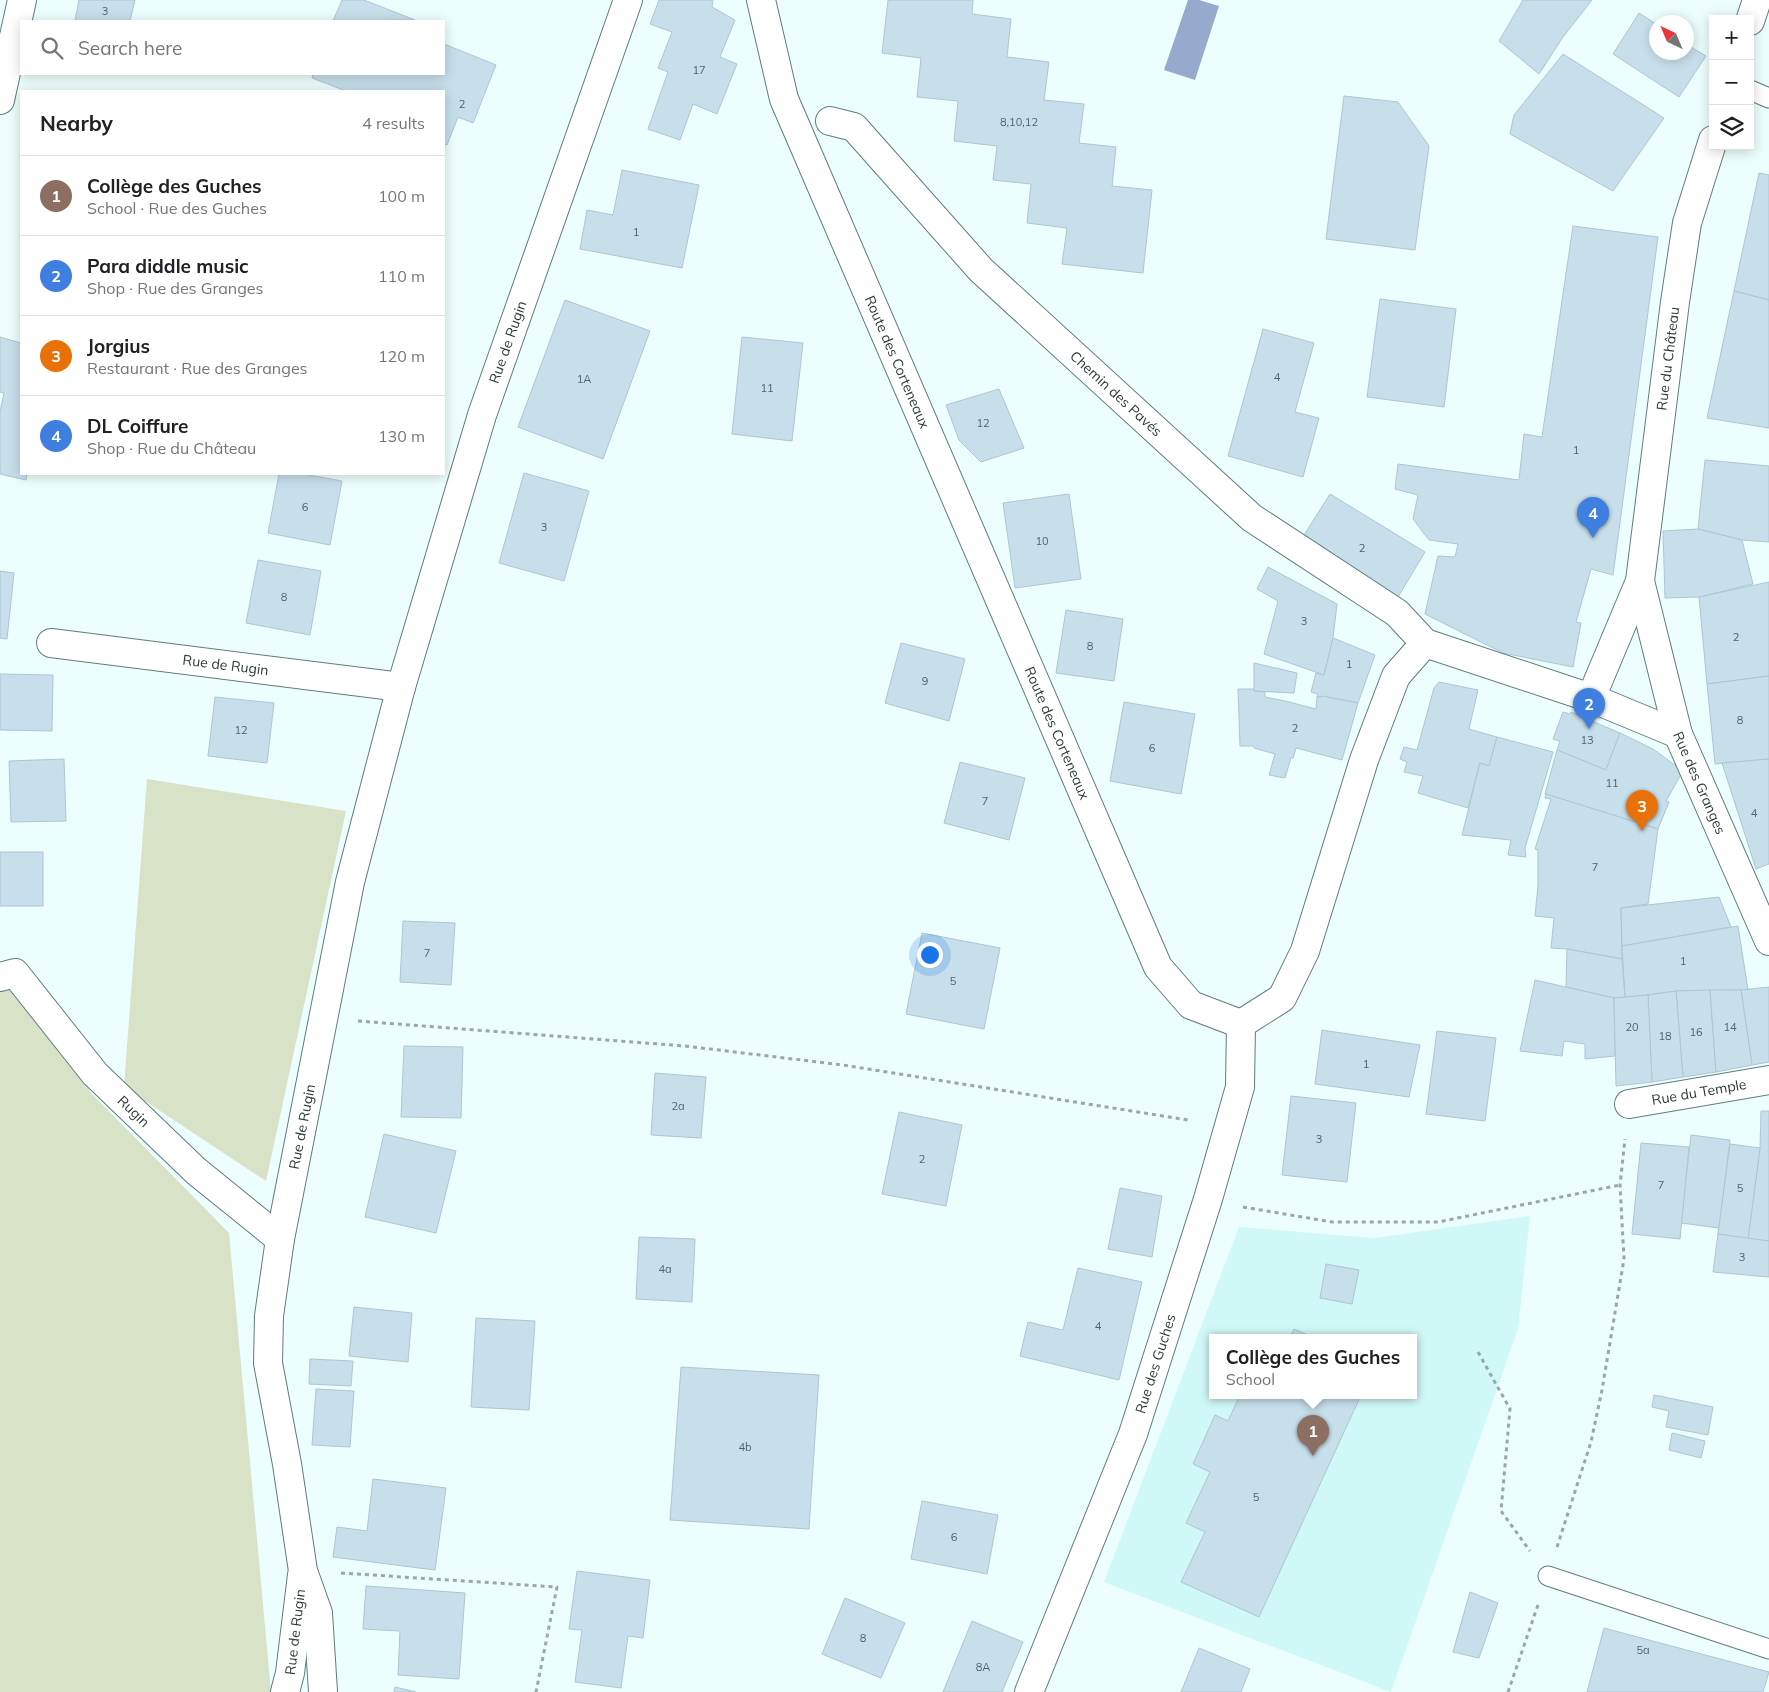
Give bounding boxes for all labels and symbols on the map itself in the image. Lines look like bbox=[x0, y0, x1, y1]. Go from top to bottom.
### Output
house number: 3 bbox=[102, 4, 108, 18]
north arrow bbox=[1649, 15, 1694, 60]
house number: 17 bbox=[692, 63, 706, 77]
house number: 2 bbox=[459, 97, 466, 111]
house number: 8,10,12 bbox=[1000, 115, 1038, 129]
house number: 1 bbox=[633, 225, 639, 239]
street label: Route des Corteneaux bbox=[861, 293, 934, 432]
street label: Rue de Rugin bbox=[485, 298, 531, 386]
street label: Rue du Château bbox=[1652, 306, 1683, 411]
street label: Chemin des Pavés bbox=[1066, 347, 1166, 440]
house number: 4 bbox=[1274, 370, 1281, 384]
house number: 1A bbox=[577, 372, 591, 386]
house number: 11 bbox=[760, 381, 774, 395]
house number: 12 bbox=[976, 416, 990, 430]
house number: 1 bbox=[1573, 443, 1579, 457]
pin: 4 bbox=[1577, 497, 1609, 538]
house number: 6 bbox=[302, 500, 309, 514]
house number: 3 bbox=[541, 520, 547, 534]
house number: 10 bbox=[1035, 534, 1049, 548]
house number: 2 bbox=[1359, 541, 1366, 555]
house number: 8 bbox=[281, 590, 288, 604]
house number: 3 bbox=[1301, 614, 1307, 628]
house number: 2 bbox=[1733, 630, 1740, 644]
house number: 8 bbox=[1087, 639, 1094, 653]
street label: Rue de Rugin bbox=[182, 651, 270, 679]
house number: 1 bbox=[1346, 657, 1352, 671]
street label: Route des Corteneaux bbox=[1021, 664, 1094, 803]
house number: 9 bbox=[922, 674, 928, 688]
pin: 2 bbox=[1573, 688, 1605, 729]
house number: 8 bbox=[1737, 713, 1744, 727]
house number: 2 bbox=[1292, 721, 1299, 735]
house number: 12 bbox=[234, 723, 248, 737]
street label: Rue des Granges bbox=[1669, 729, 1730, 837]
house number: 13 bbox=[1580, 733, 1594, 747]
house number: 6 bbox=[1149, 741, 1156, 755]
house number: 11 bbox=[1605, 776, 1619, 790]
pin: 3 bbox=[1626, 790, 1658, 831]
house number: 7 bbox=[982, 794, 988, 808]
house number: 4 bbox=[1751, 806, 1758, 820]
house number: 7 bbox=[1592, 860, 1598, 874]
your location bbox=[917, 942, 943, 968]
house number: 7 bbox=[424, 946, 430, 960]
house number: 1 bbox=[1680, 954, 1686, 968]
house number: 5 bbox=[950, 974, 957, 988]
house number: 20 bbox=[1625, 1020, 1639, 1034]
house number: 14 bbox=[1723, 1020, 1737, 1034]
house number: 16 bbox=[1689, 1025, 1703, 1039]
house number: 18 bbox=[1658, 1029, 1672, 1043]
house number: 1 bbox=[1363, 1057, 1369, 1071]
street label: Rue du Temple bbox=[1650, 1075, 1748, 1109]
street label: Rue de Rugin bbox=[285, 1082, 319, 1171]
street label: Rugin bbox=[114, 1092, 154, 1131]
house number: 2a bbox=[671, 1099, 685, 1113]
house number: 3 bbox=[1316, 1132, 1322, 1146]
house number: 2 bbox=[919, 1152, 926, 1166]
house number: 7 bbox=[1658, 1178, 1664, 1192]
house number: 5 bbox=[1737, 1181, 1744, 1195]
house number: 3 bbox=[1739, 1250, 1745, 1264]
house number: 4a bbox=[658, 1262, 672, 1276]
street label: Rue des Guches bbox=[1131, 1311, 1180, 1416]
house number: 4 bbox=[1095, 1319, 1102, 1333]
pin: 1 bbox=[1297, 1415, 1329, 1456]
house number: 4b bbox=[738, 1440, 752, 1454]
house number: 5 bbox=[1253, 1490, 1260, 1504]
house number: 6 bbox=[951, 1530, 958, 1544]
street label: Rue de Rugin bbox=[281, 1588, 309, 1676]
house number: 8 bbox=[860, 1631, 867, 1645]
house number: 5a bbox=[1636, 1643, 1650, 1657]
house number: 8A bbox=[976, 1660, 990, 1674]

